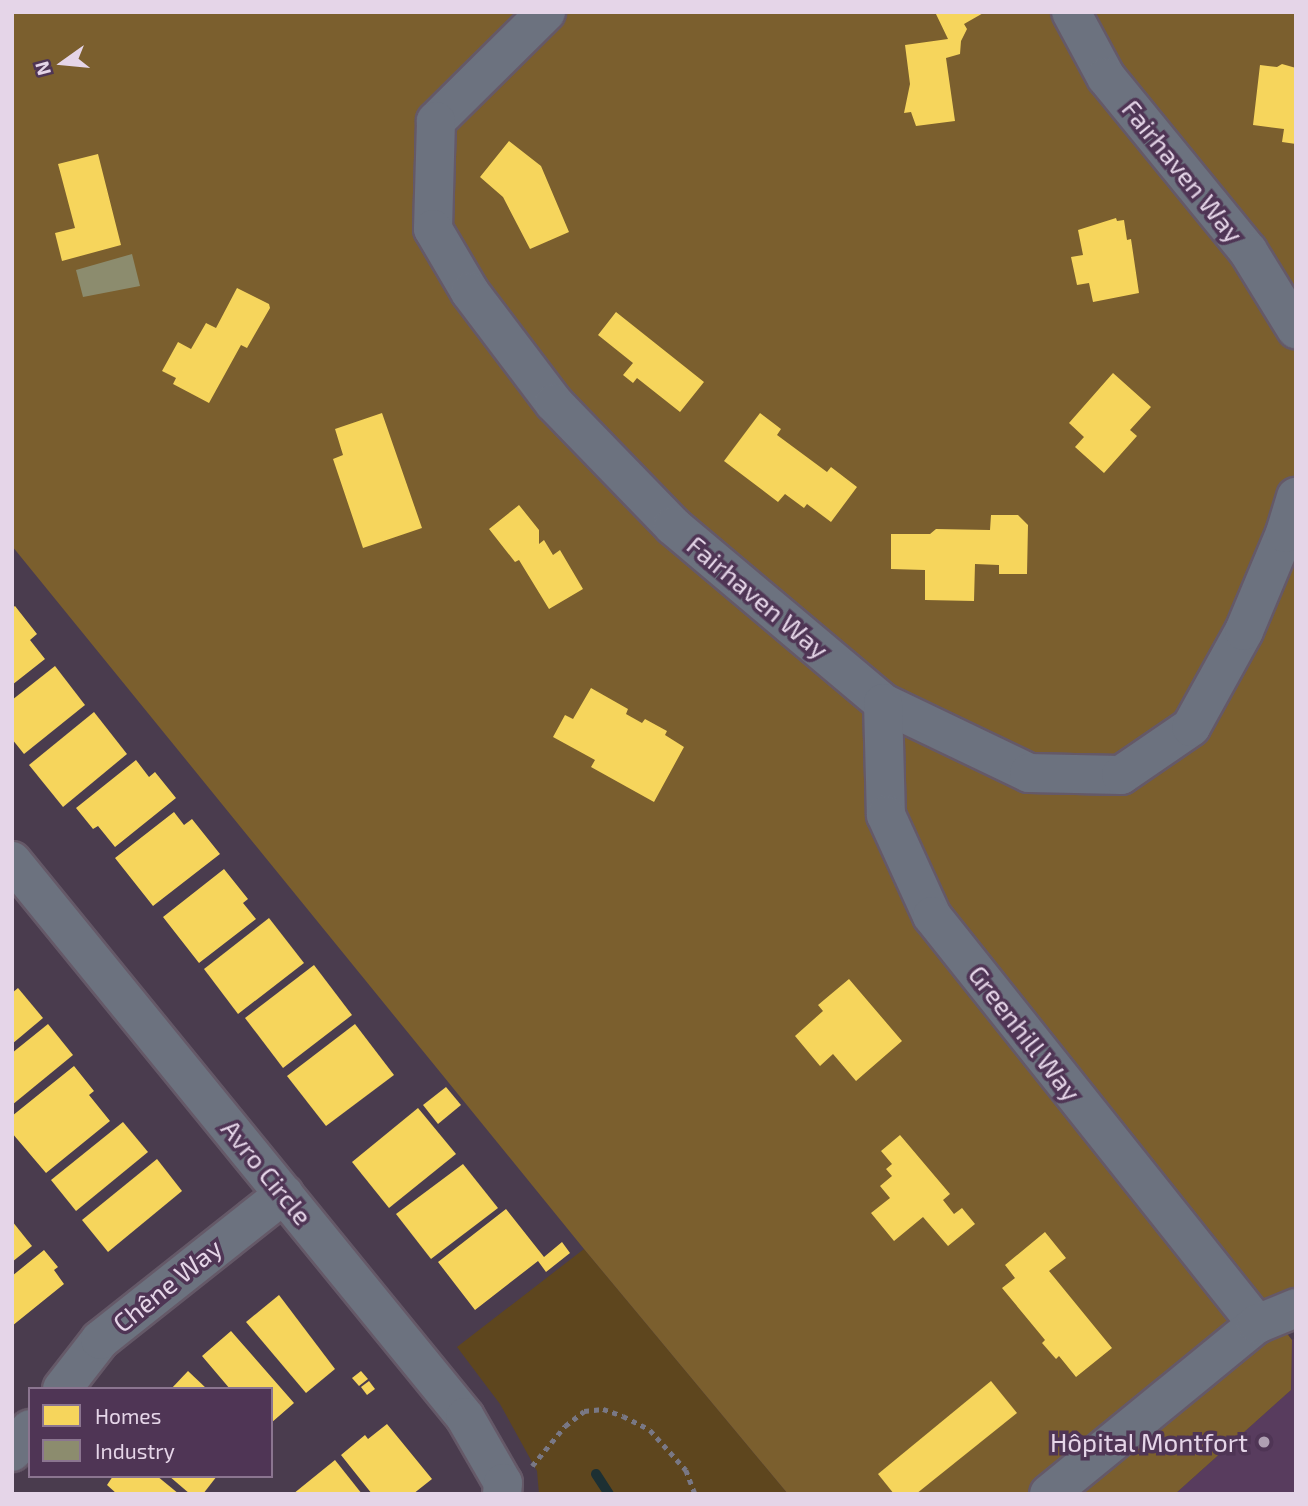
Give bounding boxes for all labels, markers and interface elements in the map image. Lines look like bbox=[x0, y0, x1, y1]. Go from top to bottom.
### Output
north arrow bbox=[28, 28, 98, 98]
text: N bbox=[29, 59, 55, 78]
street label: Fairhaven Way bbox=[1116, 93, 1250, 249]
street label: Fairhaven Way bbox=[681, 529, 835, 665]
street label: Greenhill Way bbox=[962, 959, 1088, 1107]
street label: Avro Circle bbox=[215, 1113, 319, 1231]
street label: Chêne Way bbox=[106, 1232, 228, 1338]
legend bbox=[28, 1387, 273, 1478]
text: Homes bbox=[95, 1403, 161, 1428]
place label: Hôpital Montfort bbox=[1049, 1426, 1248, 1458]
marker: Hôpital Montfort bbox=[1254, 1432, 1274, 1452]
text: Industry bbox=[95, 1438, 175, 1463]

